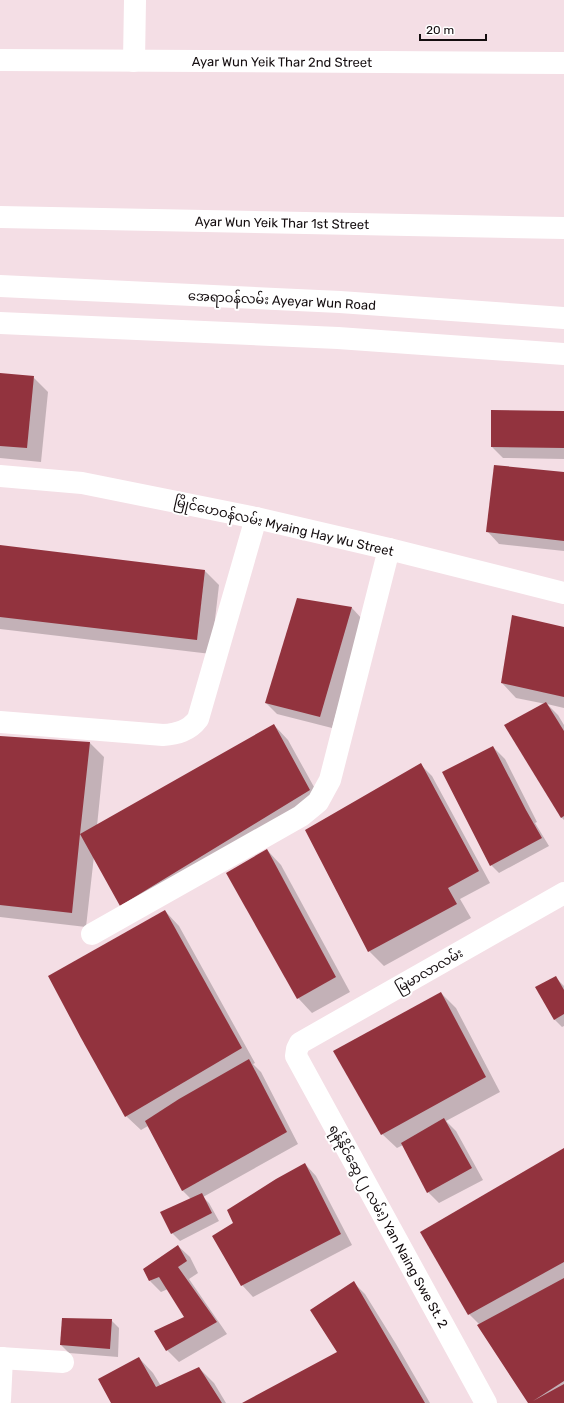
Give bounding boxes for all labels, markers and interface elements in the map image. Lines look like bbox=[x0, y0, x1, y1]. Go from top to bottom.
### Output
scale bar bbox=[420, 16, 486, 42]
text: 20 m bbox=[426, 23, 454, 37]
street label: Ayar Wun Yeik Thar 2nd Street bbox=[192, 54, 372, 70]
street label: Ayar Wun Yeik Thar 1st Street bbox=[195, 214, 369, 232]
street label: အေရာဝန်လမ်း Ayeyar Wun Road bbox=[188, 287, 376, 316]
street label: မြိုင်ဟေဝန်လမ်း Myaing Hay Wu Street bbox=[172, 493, 395, 562]
street label: မြမာလာလမ်း bbox=[393, 944, 467, 998]
street label: ရန်နိုင်ဆွေ (၂ လမ်း) Yan Naing Swe St. 2 bbox=[324, 1121, 452, 1332]

